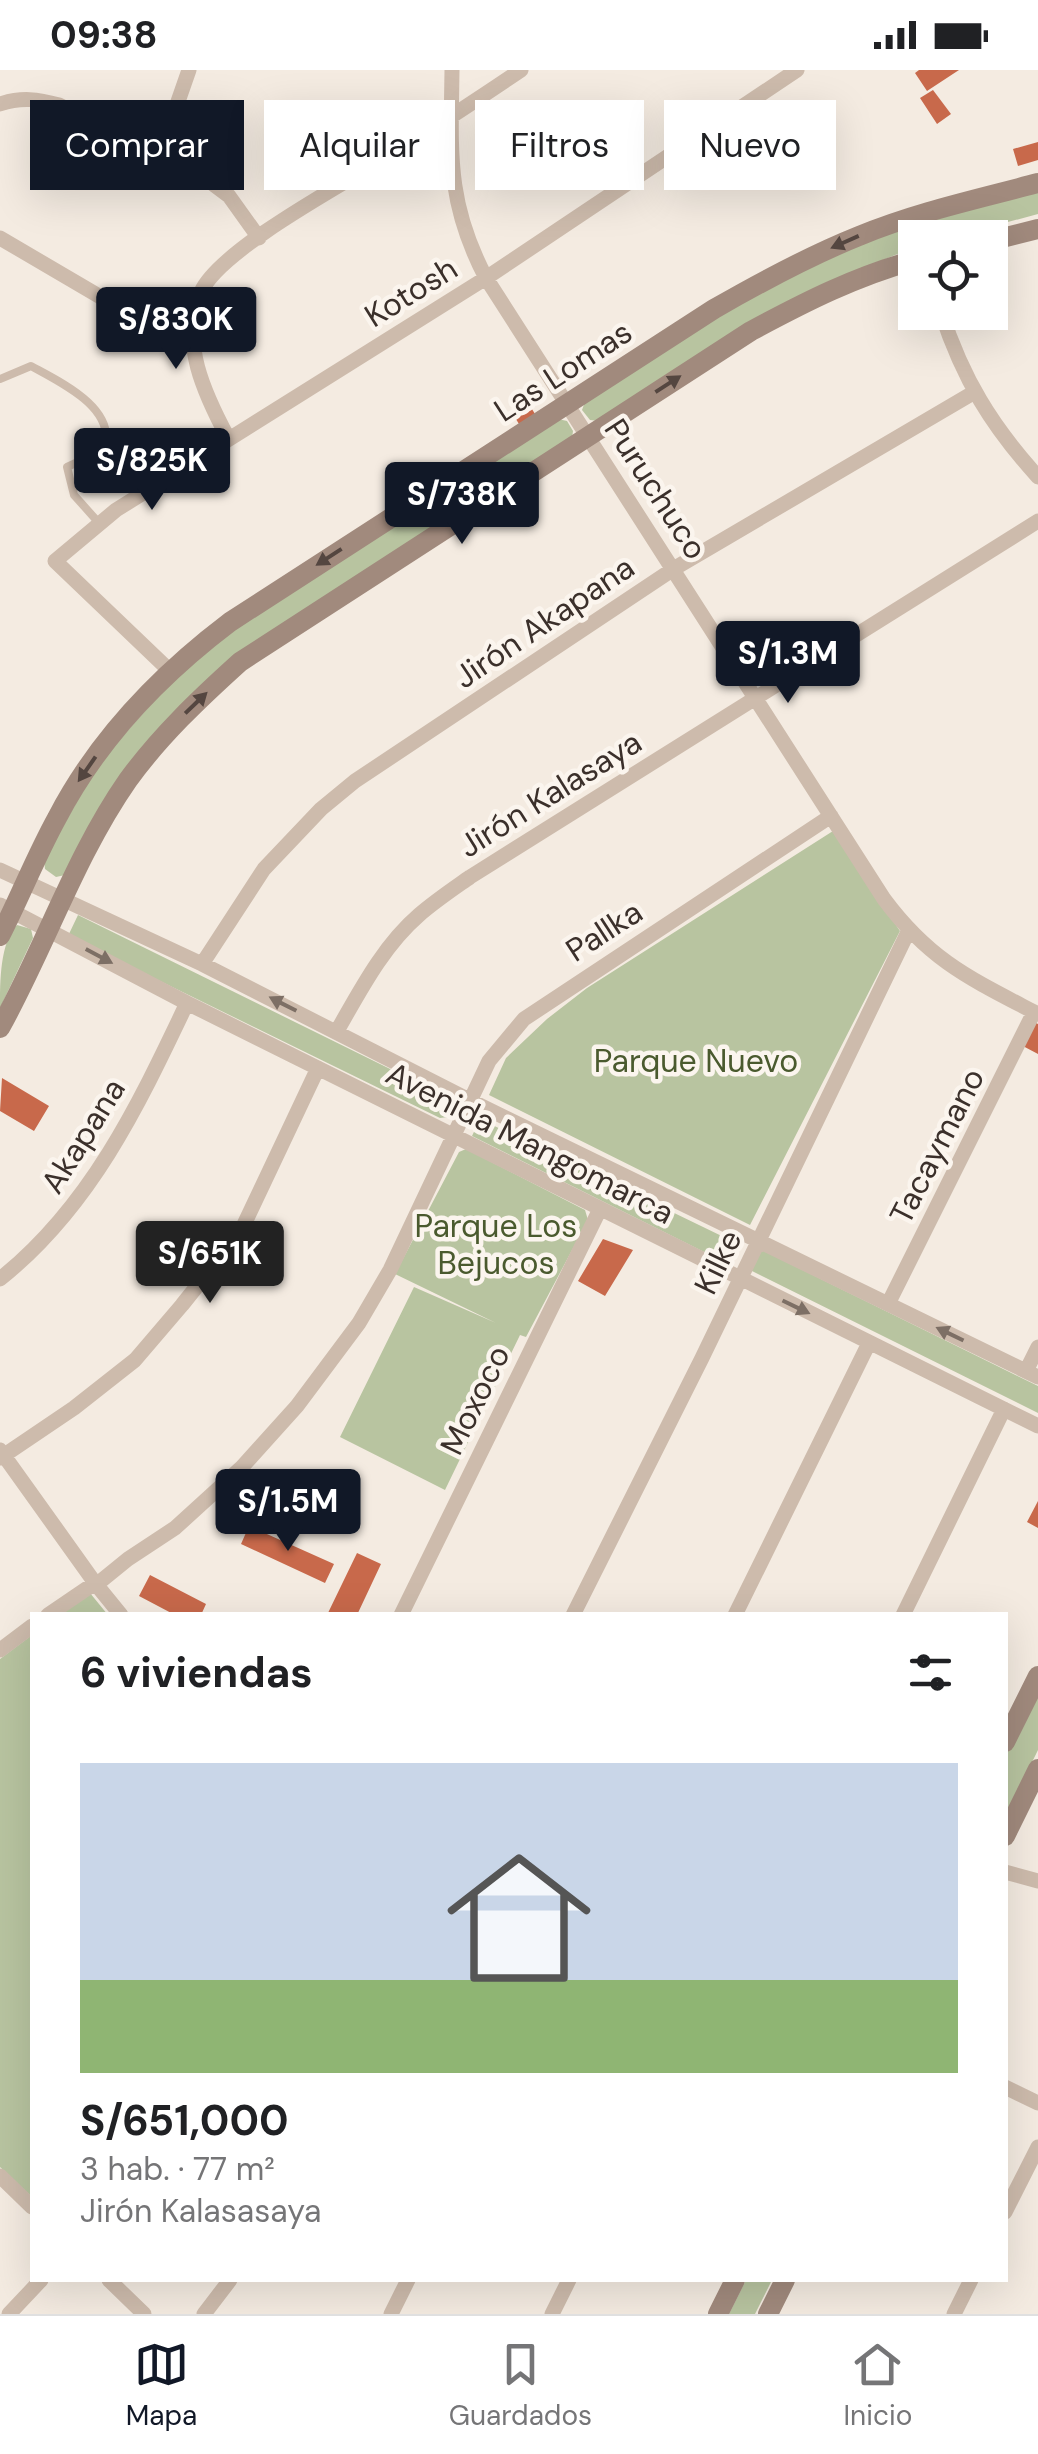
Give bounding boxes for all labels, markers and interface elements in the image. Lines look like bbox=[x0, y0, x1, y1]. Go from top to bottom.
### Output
text: 09:38 bbox=[50, 10, 158, 60]
chip: Comprar bbox=[30, 100, 244, 190]
chip: Alquilar bbox=[264, 100, 455, 190]
chip: Filtros bbox=[475, 100, 644, 190]
chip: Nuevo bbox=[664, 100, 836, 190]
map controls bbox=[898, 220, 1008, 330]
button: locate bbox=[898, 220, 1008, 330]
one-way arrow bbox=[830, 234, 860, 250]
street label: Kotosh bbox=[357, 247, 465, 337]
pin: S/830K bbox=[95, 287, 257, 372]
text: S/830K bbox=[118, 298, 234, 340]
street label: Las Lomas bbox=[486, 311, 640, 431]
one-way arrow bbox=[654, 376, 681, 394]
street label: Puruchuco bbox=[595, 411, 717, 567]
pin: S/825K bbox=[71, 428, 233, 513]
text: S/825K bbox=[96, 439, 208, 481]
pin: S/738K bbox=[381, 462, 543, 547]
text: S/738K bbox=[407, 473, 517, 515]
street label: Jirón Akapana bbox=[446, 546, 642, 698]
one-way arrow bbox=[315, 547, 342, 565]
pin: S/1.3M bbox=[707, 621, 869, 706]
text: S/1.3M bbox=[738, 632, 838, 674]
one-way arrow bbox=[183, 692, 207, 715]
street label: Jirón Kalasaya bbox=[451, 721, 649, 867]
one-way arrow bbox=[78, 756, 97, 783]
street label: Pallka bbox=[558, 891, 650, 971]
one-way arrow bbox=[85, 947, 113, 965]
one-way arrow bbox=[268, 996, 297, 1013]
park label: Parque Nuevo bbox=[594, 1040, 798, 1082]
street label: Avenida Mangomarca bbox=[379, 1052, 681, 1234]
street label: Tacaymano bbox=[880, 1061, 994, 1231]
street label: Akapana bbox=[31, 1071, 135, 1201]
park label: Parque Los Bejucos bbox=[415, 1205, 577, 1284]
pin: S/651K bbox=[129, 1221, 291, 1306]
street label: Kilke bbox=[685, 1223, 751, 1301]
text: S/651K bbox=[158, 1232, 262, 1274]
one-way arrow bbox=[782, 1298, 811, 1315]
one-way arrow bbox=[936, 1326, 965, 1343]
street label: Moxoco bbox=[431, 1338, 519, 1462]
pin: S/1.5M bbox=[207, 1469, 369, 1554]
text: S/1.5M bbox=[238, 1480, 338, 1522]
text: 6 viviendas bbox=[80, 1645, 313, 1700]
icon: filters bbox=[903, 1645, 958, 1700]
icon: home bbox=[429, 1828, 609, 2008]
text: S/651,000 bbox=[80, 2093, 289, 2148]
text: 3 hab. · 77 m² bbox=[80, 2148, 275, 2190]
text: Jirón Kalasasaya bbox=[80, 2190, 321, 2232]
tab: Mapa bbox=[126, 2337, 197, 2434]
tab: Guardados bbox=[449, 2337, 592, 2434]
tab: Inicio bbox=[844, 2337, 912, 2434]

